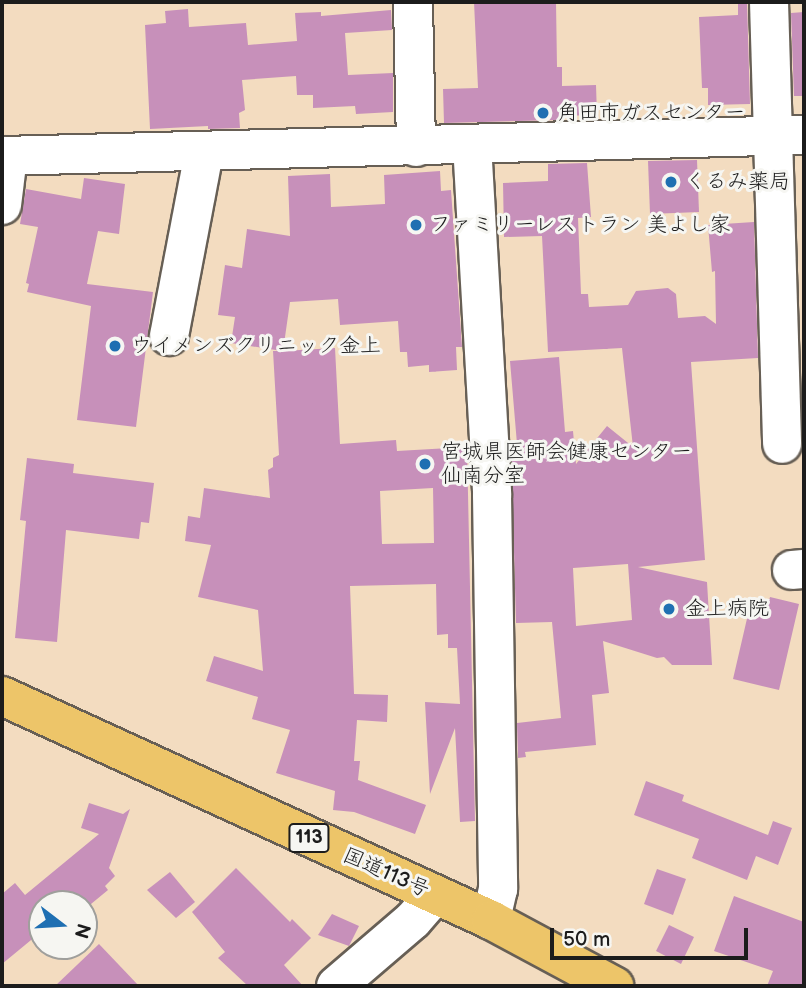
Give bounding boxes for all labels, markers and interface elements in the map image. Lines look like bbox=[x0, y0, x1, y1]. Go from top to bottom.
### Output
place label: 角田市ガスセンター bbox=[557, 100, 746, 126]
marker: 角田市ガスセンター bbox=[535, 105, 551, 121]
place label: くるみ薬局 bbox=[685, 169, 790, 195]
marker: くるみ薬局 bbox=[663, 174, 679, 190]
place label: ファミリーレストラン 美よし家 bbox=[430, 212, 730, 238]
marker: ファミリーレストラン 美よし家 bbox=[408, 217, 424, 233]
place label: ウイメンズクリニック金上 bbox=[131, 333, 383, 359]
marker: ウイメンズクリニック金上 bbox=[105, 336, 125, 356]
place label: 宮城県医師会健康センター 仙南分室 bbox=[441, 439, 693, 489]
marker: 宮城県医師会健康センター 仙南分室 bbox=[415, 454, 435, 474]
place label: 金上病院 bbox=[685, 596, 769, 622]
marker: 金上病院 bbox=[659, 599, 679, 619]
road number: 113 bbox=[288, 822, 330, 853]
street label: 国道113号 bbox=[339, 843, 433, 903]
north arrow bbox=[28, 890, 98, 960]
scale bar bbox=[554, 914, 752, 958]
text: N bbox=[69, 921, 95, 941]
text: 50 m bbox=[563, 927, 610, 952]

